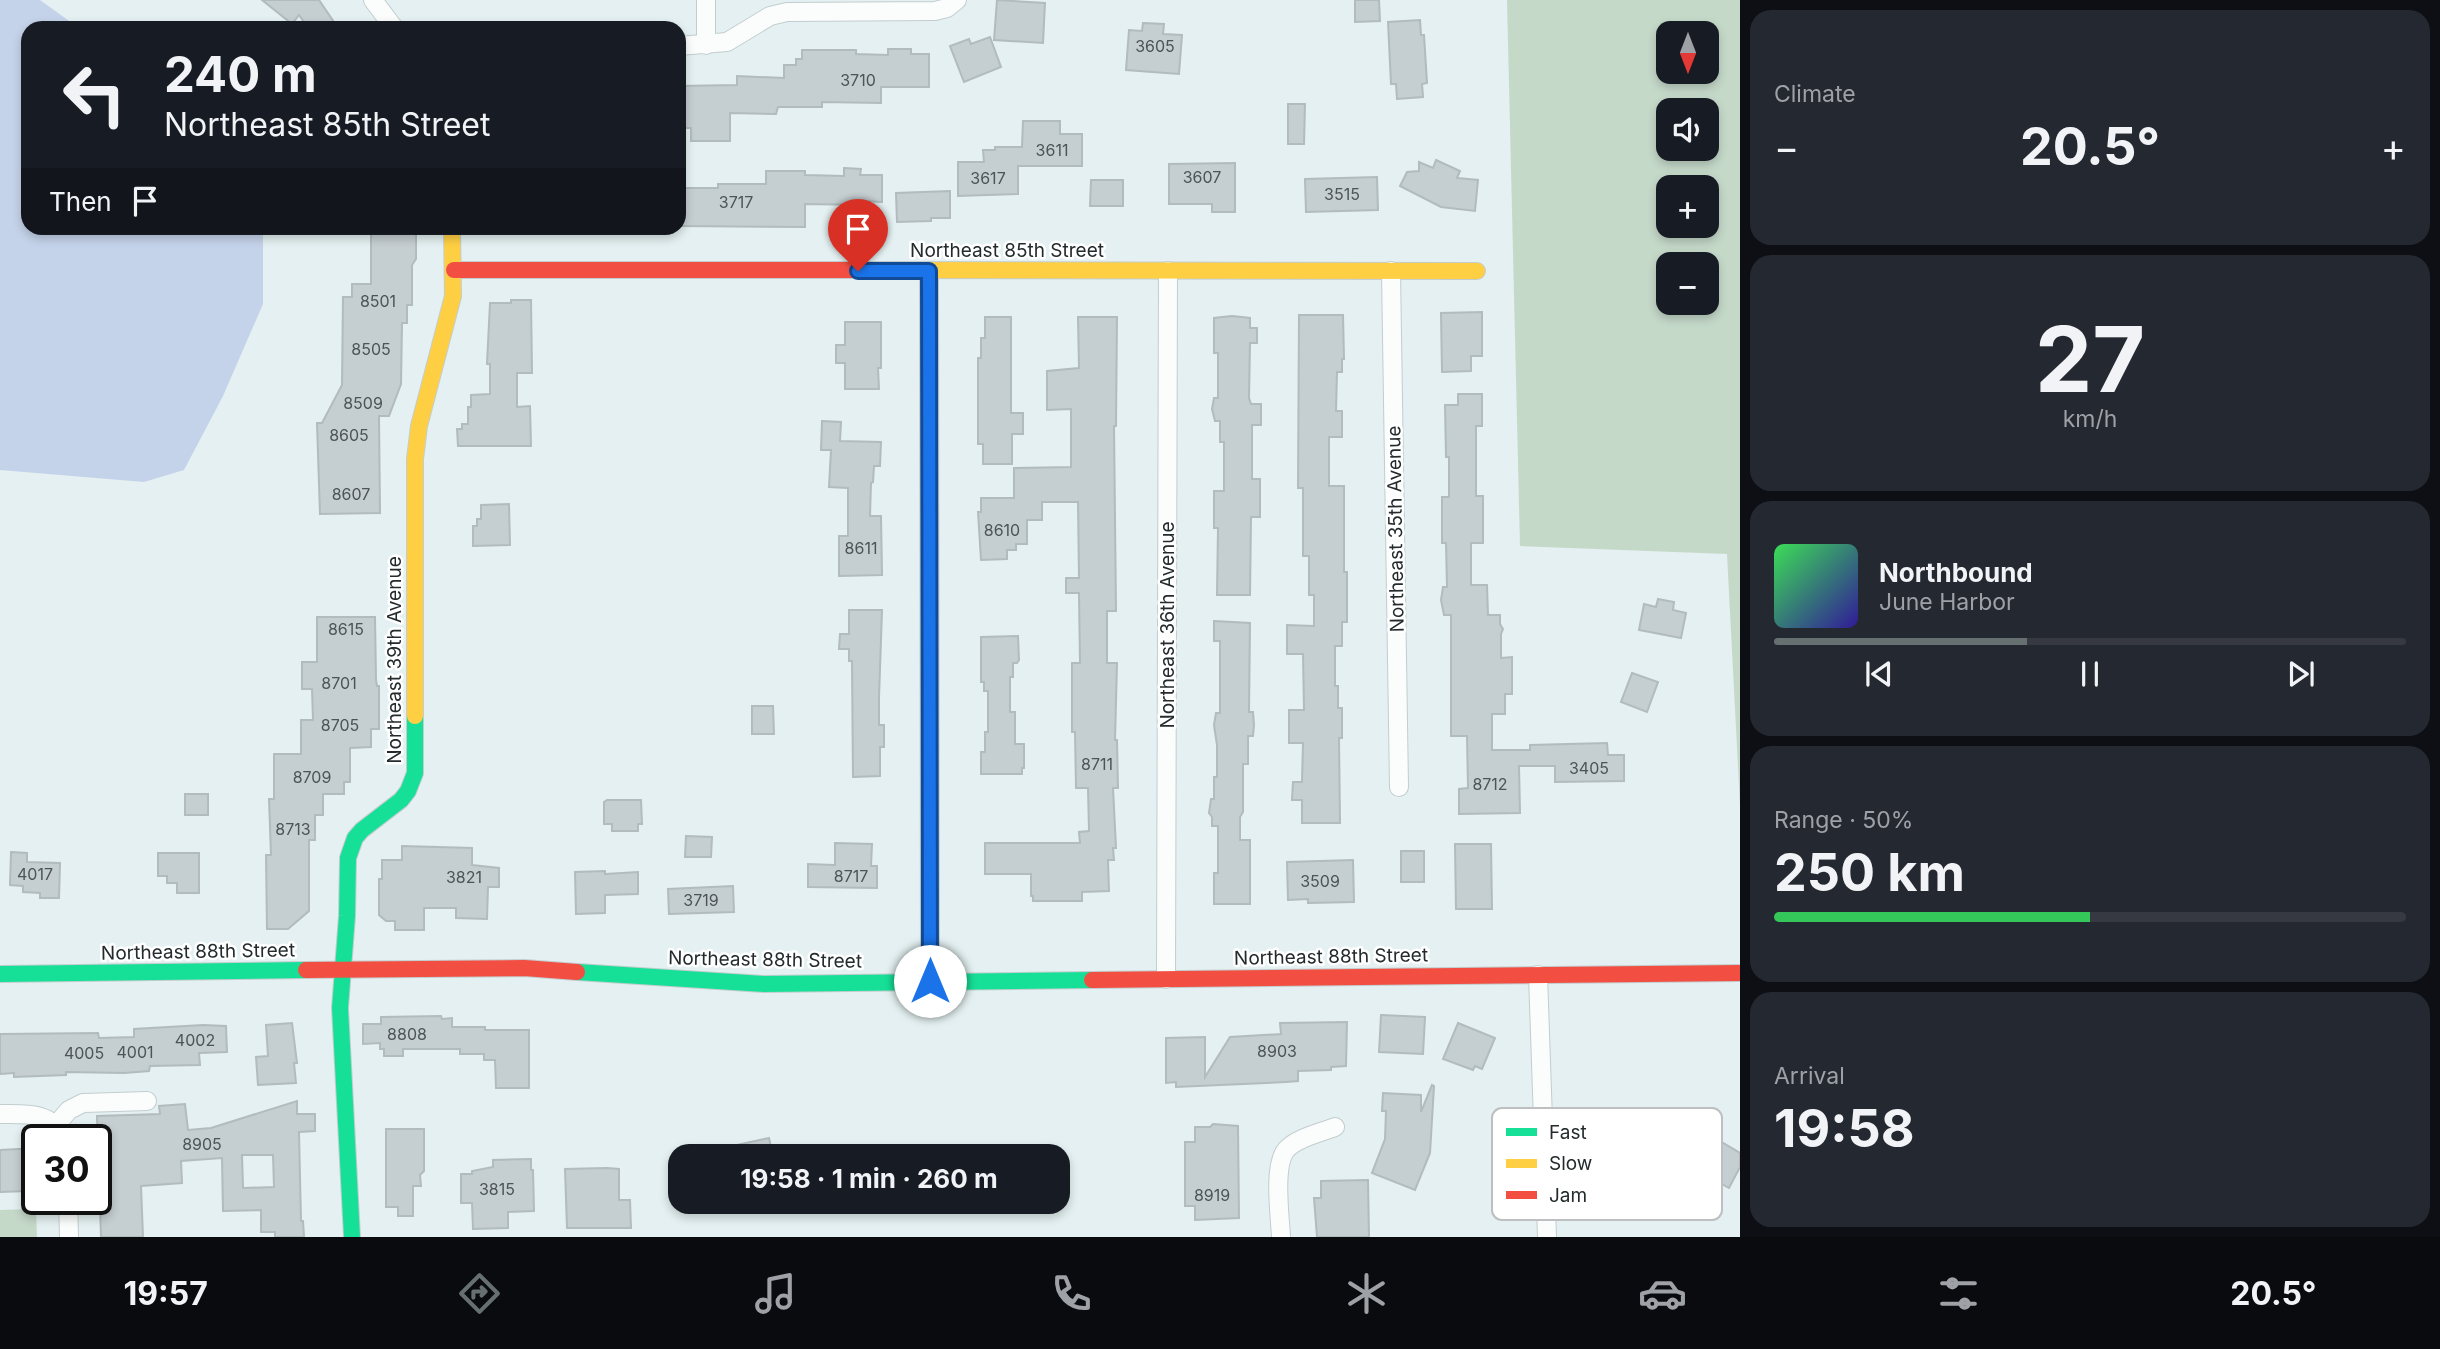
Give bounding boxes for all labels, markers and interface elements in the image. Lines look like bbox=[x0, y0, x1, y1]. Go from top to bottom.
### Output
north arrow bbox=[1656, 21, 1718, 84]
map controls bbox=[1656, 21, 1719, 315]
house number: 3605 bbox=[1135, 36, 1175, 56]
text: 240 m bbox=[164, 45, 317, 104]
icon: left bbox=[49, 49, 140, 140]
house number: 3710 bbox=[840, 70, 876, 90]
text: Climate bbox=[1774, 80, 1856, 108]
button: sound bbox=[1656, 98, 1719, 161]
text: Northeast 85th Street bbox=[164, 105, 490, 144]
text: 20.5° bbox=[2020, 115, 2160, 178]
text: − bbox=[1774, 124, 1799, 170]
text: + bbox=[2381, 124, 2406, 170]
house number: 3611 bbox=[1036, 140, 1068, 160]
house number: 3607 bbox=[1183, 167, 1221, 187]
house number: 3617 bbox=[970, 168, 1006, 188]
button: + bbox=[1656, 175, 1719, 238]
icon: arrive bbox=[126, 182, 164, 220]
house number: 3515 bbox=[1324, 184, 1360, 204]
text: Then bbox=[49, 186, 112, 217]
house number: 3717 bbox=[719, 192, 753, 212]
pin bbox=[828, 199, 888, 271]
icon: arrive bbox=[839, 210, 877, 248]
street label: Northeast 85th Street bbox=[910, 239, 1104, 262]
button: − bbox=[1656, 252, 1719, 315]
house number: 8501 bbox=[360, 291, 396, 311]
text: 27 bbox=[2035, 304, 2145, 414]
house number: 8505 bbox=[351, 339, 391, 359]
house number: 8509 bbox=[343, 393, 383, 413]
text: km/h bbox=[2063, 405, 2117, 433]
house number: 8605 bbox=[329, 425, 369, 445]
street label: Northeast 35th Avenue bbox=[1382, 425, 1409, 633]
house number: 8607 bbox=[332, 484, 370, 504]
house number: 8610 bbox=[984, 520, 1020, 540]
street label: Northeast 36th Avenue bbox=[1156, 521, 1179, 729]
house number: 8611 bbox=[845, 538, 877, 558]
street label: Northeast 39th Avenue bbox=[383, 556, 406, 764]
text: Northbound bbox=[1879, 557, 2033, 588]
text: June Harbor bbox=[1879, 588, 2015, 616]
house number: 8615 bbox=[328, 619, 364, 639]
icon: previous bbox=[1860, 655, 1898, 693]
icon: pause bbox=[2071, 655, 2109, 693]
icon: next bbox=[2282, 655, 2320, 693]
house number: 8701 bbox=[321, 673, 357, 693]
house number: 8705 bbox=[321, 715, 359, 735]
house number: 8711 bbox=[1081, 754, 1113, 774]
house number: 3405 bbox=[1569, 758, 1609, 778]
house number: 8709 bbox=[293, 767, 331, 787]
house number: 8712 bbox=[1472, 774, 1508, 794]
text: Range · 50% bbox=[1774, 806, 1913, 834]
house number: 8713 bbox=[275, 819, 311, 839]
text: 250 km bbox=[1774, 841, 1965, 904]
house number: 4017 bbox=[17, 864, 53, 884]
house number: 8717 bbox=[834, 866, 868, 886]
house number: 3821 bbox=[446, 867, 482, 887]
house number: 3509 bbox=[1300, 871, 1340, 891]
house number: 3719 bbox=[683, 890, 719, 910]
street label: Northeast 88th Street bbox=[101, 938, 295, 965]
street label: Northeast 88th Street bbox=[1234, 943, 1428, 970]
position arrow bbox=[893, 944, 967, 1018]
street label: Northeast 88th Street bbox=[668, 946, 862, 973]
house number: 8808 bbox=[387, 1024, 427, 1044]
house number: 4002 bbox=[175, 1030, 215, 1050]
house number: 8903 bbox=[1257, 1041, 1297, 1061]
house number: 4001 bbox=[116, 1042, 154, 1062]
house number: 4005 bbox=[64, 1043, 104, 1063]
text: Arrival bbox=[1774, 1062, 1845, 1090]
text: 19:58 bbox=[1774, 1097, 1915, 1160]
legend bbox=[1492, 1108, 1722, 1220]
text: Fast bbox=[1549, 1121, 1587, 1144]
speed limit sign: 30 bbox=[21, 1124, 112, 1215]
house number: 8905 bbox=[182, 1134, 222, 1154]
text: Slow bbox=[1549, 1152, 1592, 1175]
text: 19:58 · 1 min · 260 m bbox=[740, 1163, 998, 1194]
house number: 3815 bbox=[479, 1179, 515, 1199]
text: Jam bbox=[1549, 1184, 1587, 1207]
house number: 8919 bbox=[1194, 1185, 1230, 1205]
icon: directions bbox=[455, 1269, 504, 1318]
icon: music bbox=[751, 1269, 800, 1318]
icon: phone bbox=[1047, 1269, 1096, 1318]
icon: climate bbox=[1342, 1269, 1391, 1318]
icon: car bbox=[1638, 1269, 1687, 1318]
icon: filters bbox=[1934, 1269, 1983, 1318]
text: 19:57 bbox=[123, 1274, 208, 1313]
text: 20.5° bbox=[2230, 1274, 2317, 1313]

